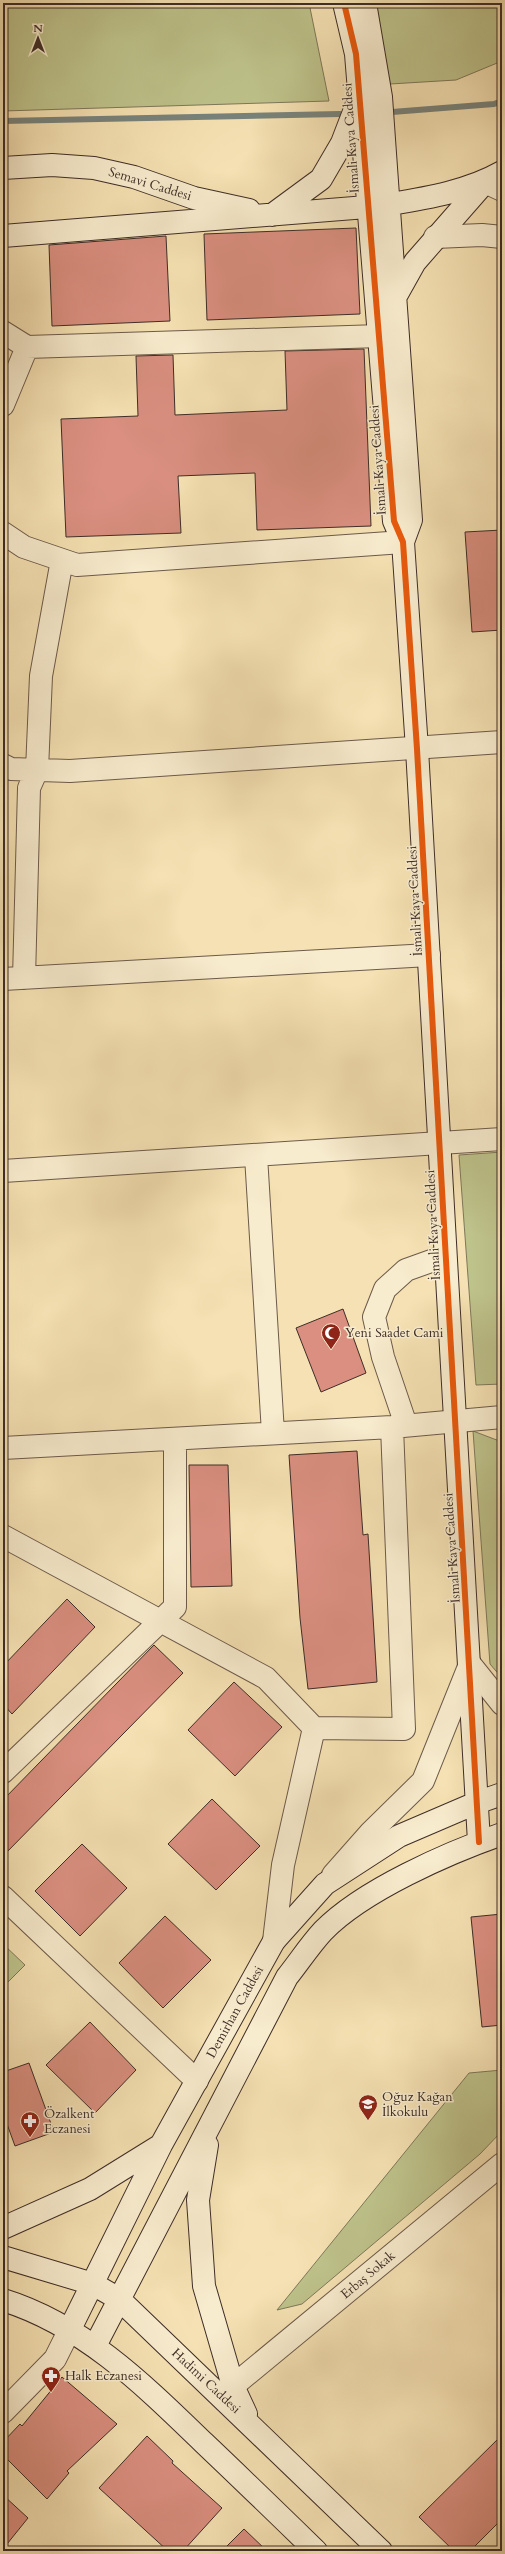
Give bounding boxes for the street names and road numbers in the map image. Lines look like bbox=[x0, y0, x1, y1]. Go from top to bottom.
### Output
street label: İsmali Kaya Caddesi bbox=[338, 82, 364, 194]
street label: Semavi Caddesi bbox=[106, 163, 194, 205]
street label: İsmali Kaya Caddesi bbox=[365, 404, 391, 516]
street label: İsmali Kaya Caddesi bbox=[403, 845, 427, 957]
street label: İsmali Kaya Caddesi bbox=[421, 1169, 445, 1281]
street label: İsmali Kaya Caddesi bbox=[439, 1492, 465, 1604]
street label: Demirhan Caddesi bbox=[202, 1962, 268, 2061]
street label: Erbaş Sokak bbox=[337, 2247, 399, 2303]
street label: Hadimi Caddesi bbox=[167, 2344, 245, 2418]

